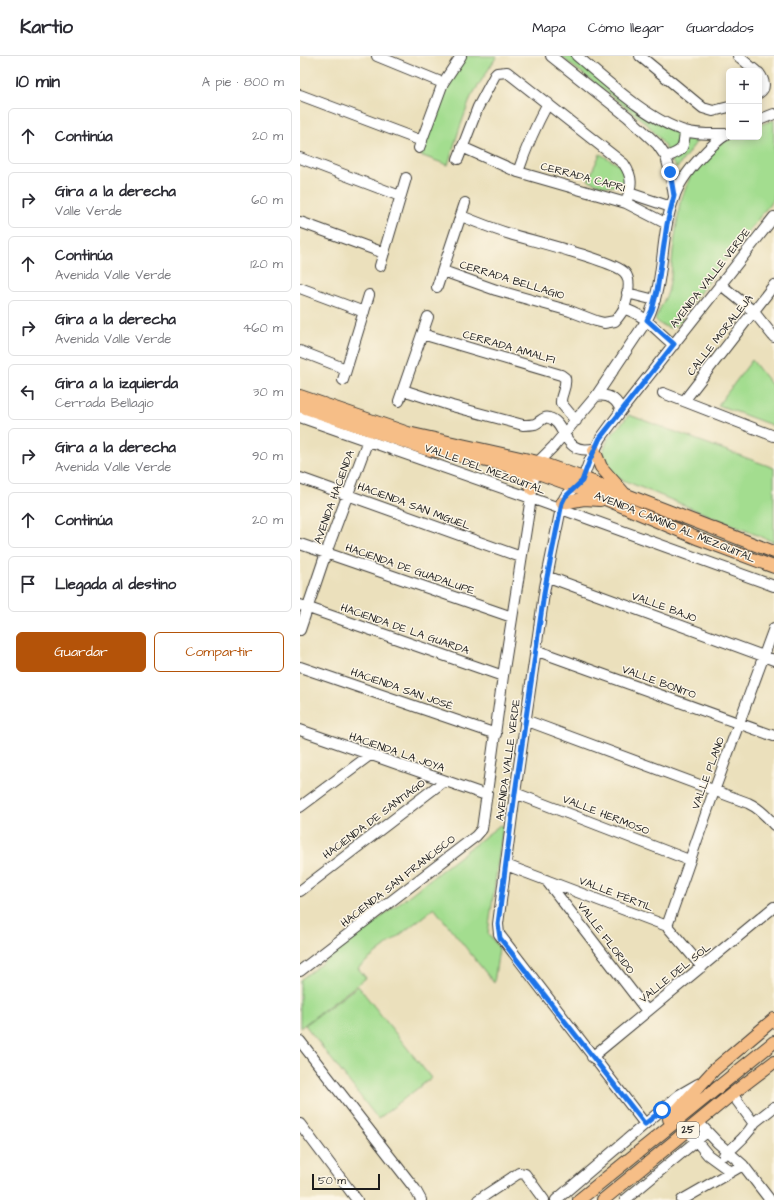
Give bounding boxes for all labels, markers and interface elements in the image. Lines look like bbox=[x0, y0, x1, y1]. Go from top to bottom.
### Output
text: Kartio bbox=[20, 14, 73, 41]
text: Mapa bbox=[532, 18, 566, 38]
text: Cómo llegar bbox=[588, 18, 664, 38]
text: Guardados bbox=[686, 18, 754, 38]
map controls bbox=[726, 68, 762, 140]
button: + bbox=[726, 68, 762, 104]
text: 10 min bbox=[16, 70, 60, 94]
text: A pie · 800 m bbox=[202, 73, 284, 91]
button: − bbox=[726, 104, 762, 140]
icon: ahead bbox=[17, 125, 39, 147]
text: Continúa bbox=[55, 126, 113, 147]
text: 20 m bbox=[252, 127, 283, 145]
street label: CERRADA CAPRI bbox=[539, 159, 627, 196]
route end bbox=[661, 163, 679, 181]
text: Gira a la derecha bbox=[55, 181, 176, 202]
icon: right bbox=[17, 189, 39, 211]
text: 60 m bbox=[251, 191, 283, 209]
text: Valle Verde bbox=[55, 202, 122, 220]
street label: AVENIDA VALLE VERDE bbox=[666, 225, 754, 331]
text: Continúa bbox=[55, 245, 113, 266]
icon: ahead bbox=[17, 253, 39, 275]
text: 120 m bbox=[250, 255, 283, 273]
street label: CERRADA BELLAGIO bbox=[458, 257, 567, 303]
text: Avenida Valle Verde bbox=[55, 266, 171, 284]
street label: CALLE MORALEJA bbox=[684, 291, 756, 379]
text: Gira a la derecha bbox=[55, 309, 176, 330]
icon: right bbox=[17, 317, 39, 339]
text: 460 m bbox=[242, 319, 283, 337]
street label: CERRADA AMALFI bbox=[461, 327, 557, 367]
text: Avenida Valle Verde bbox=[55, 330, 171, 348]
text: Gira a la izquierda bbox=[55, 373, 178, 394]
icon: left bbox=[17, 381, 39, 403]
text: 30 m bbox=[253, 383, 283, 401]
text: Cerrada Bellagio bbox=[55, 394, 154, 412]
text: Gira a la derecha bbox=[55, 437, 176, 458]
street label: VALLE DEL MEZQUITAL bbox=[423, 440, 548, 498]
icon: right bbox=[17, 445, 39, 467]
text: 90 m bbox=[252, 447, 283, 465]
street label: AVENIDA HACIENDA bbox=[310, 448, 358, 546]
text: Avenida Valle Verde bbox=[55, 458, 171, 476]
street label: HACIENDA SAN MIGUEL bbox=[355, 479, 473, 534]
street label: AVENIDA CAMINO AL MEZQUITAL bbox=[592, 488, 758, 566]
icon: ahead bbox=[17, 509, 39, 531]
text: Continúa bbox=[55, 510, 113, 531]
text: 20 m bbox=[252, 511, 283, 529]
street label: HACIENDA DE GUADALUPE bbox=[343, 540, 477, 598]
icon: arrive bbox=[17, 573, 39, 595]
text: Llegada al destino bbox=[55, 574, 176, 595]
street label: VALLE BAJO bbox=[629, 588, 699, 626]
street label: HACIENDA DE LA GUARDA bbox=[339, 600, 471, 658]
button: Guardar bbox=[16, 632, 146, 672]
button: Compartir bbox=[154, 632, 284, 672]
street label: VALLE BONITO bbox=[620, 662, 699, 703]
street label: HACIENDA SAN JOSÉ bbox=[349, 664, 456, 714]
street label: AVENIDA VALLE VERDE bbox=[492, 698, 524, 822]
street label: HACIENDA LA JOYA bbox=[347, 729, 447, 775]
street label: VALLE PLANO bbox=[688, 734, 728, 811]
street label: HACIENDA DE SANTIAGO bbox=[320, 775, 429, 863]
street label: VALLE HERMOSO bbox=[560, 792, 652, 839]
street label: HACIENDA SAN FRANCISCO bbox=[338, 831, 459, 931]
street label: VALLE FÉRTIL bbox=[577, 873, 656, 915]
street label: VALLE FLORIDO bbox=[574, 899, 638, 978]
street label: VALLE DEL SOL bbox=[636, 939, 714, 1006]
route start bbox=[653, 1101, 671, 1119]
road number: 25 bbox=[677, 1122, 699, 1138]
scale bar bbox=[312, 1172, 380, 1191]
text: 50 m bbox=[318, 1173, 346, 1188]

